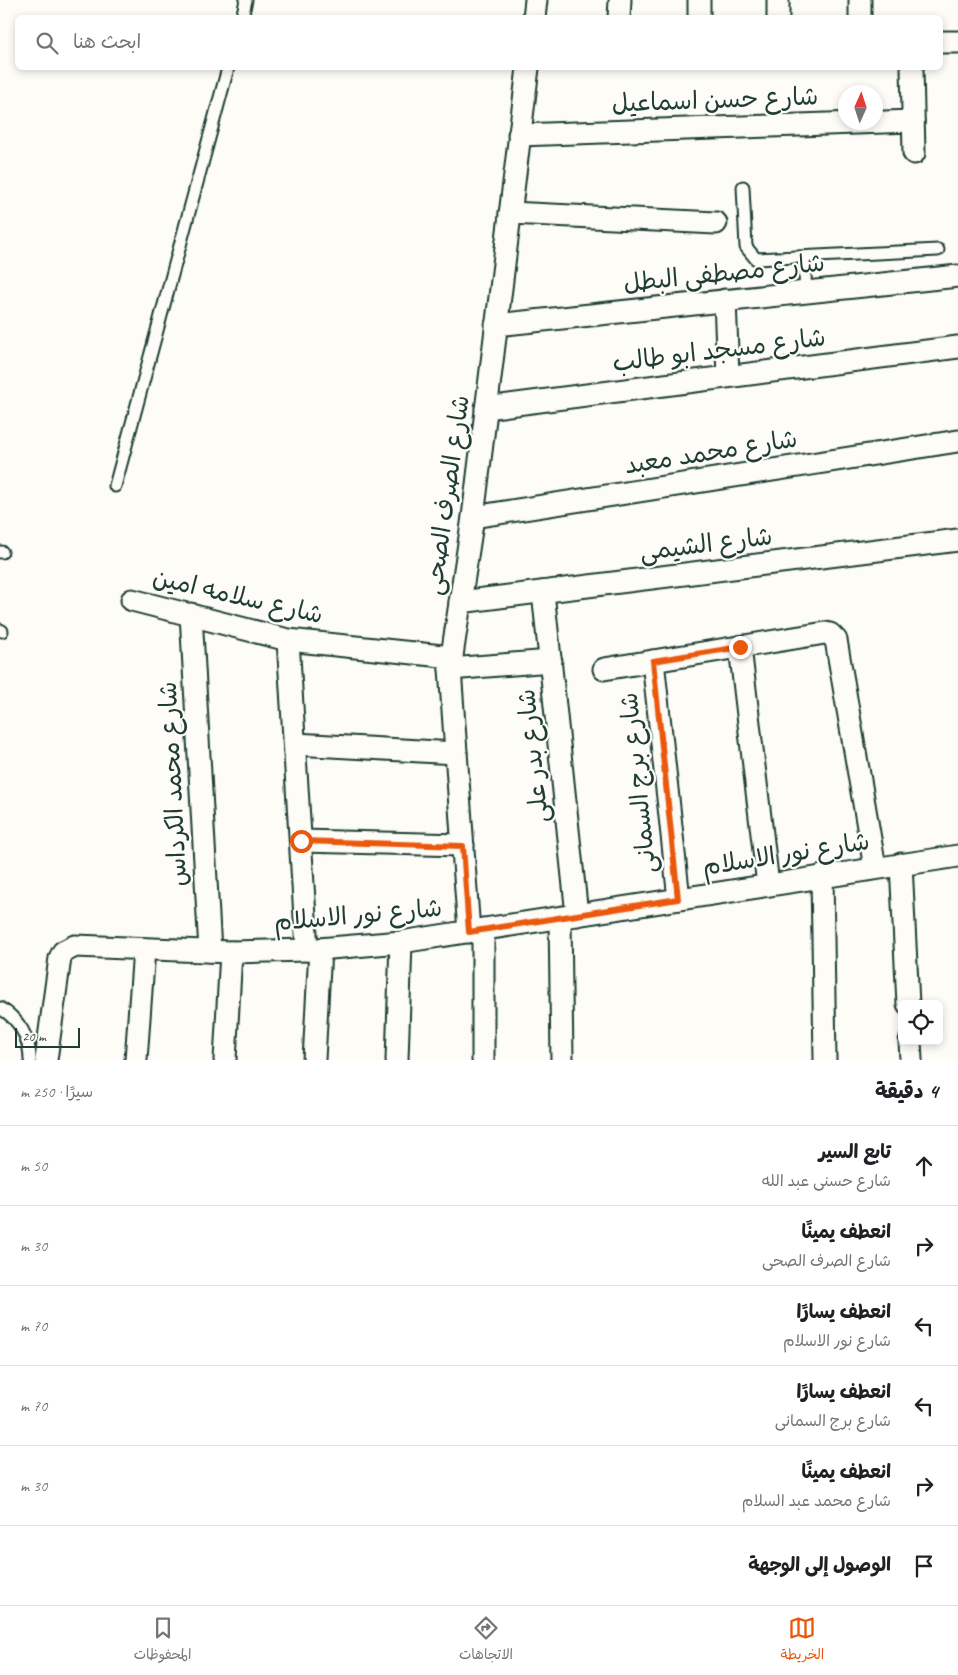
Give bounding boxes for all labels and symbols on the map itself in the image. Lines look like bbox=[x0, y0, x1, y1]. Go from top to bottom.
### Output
street label: شارع حسن اسماعيل bbox=[611, 80, 819, 121]
north arrow bbox=[838, 85, 883, 130]
street label: شارع مصطفى البطل bbox=[622, 247, 826, 300]
street label: شارع مسجد ابو طالب bbox=[611, 321, 828, 380]
street label: شارع الصرف الصحى bbox=[417, 393, 478, 597]
street label: شارع محمد معبد bbox=[622, 423, 800, 482]
street label: شارع الشيمى bbox=[638, 520, 774, 569]
street label: شارع سلامه امين bbox=[149, 561, 326, 632]
route end bbox=[729, 636, 752, 659]
street label: شارع محمد الكرداس bbox=[152, 681, 195, 887]
street label: شارع بدر على bbox=[510, 687, 557, 825]
street label: شارع برج السمانى bbox=[613, 691, 664, 875]
street label: شارع نور الاسلام bbox=[700, 825, 872, 885]
route start bbox=[290, 830, 313, 853]
street label: شارع نور الاسلام bbox=[272, 892, 444, 940]
scale bar bbox=[15, 1025, 80, 1048]

